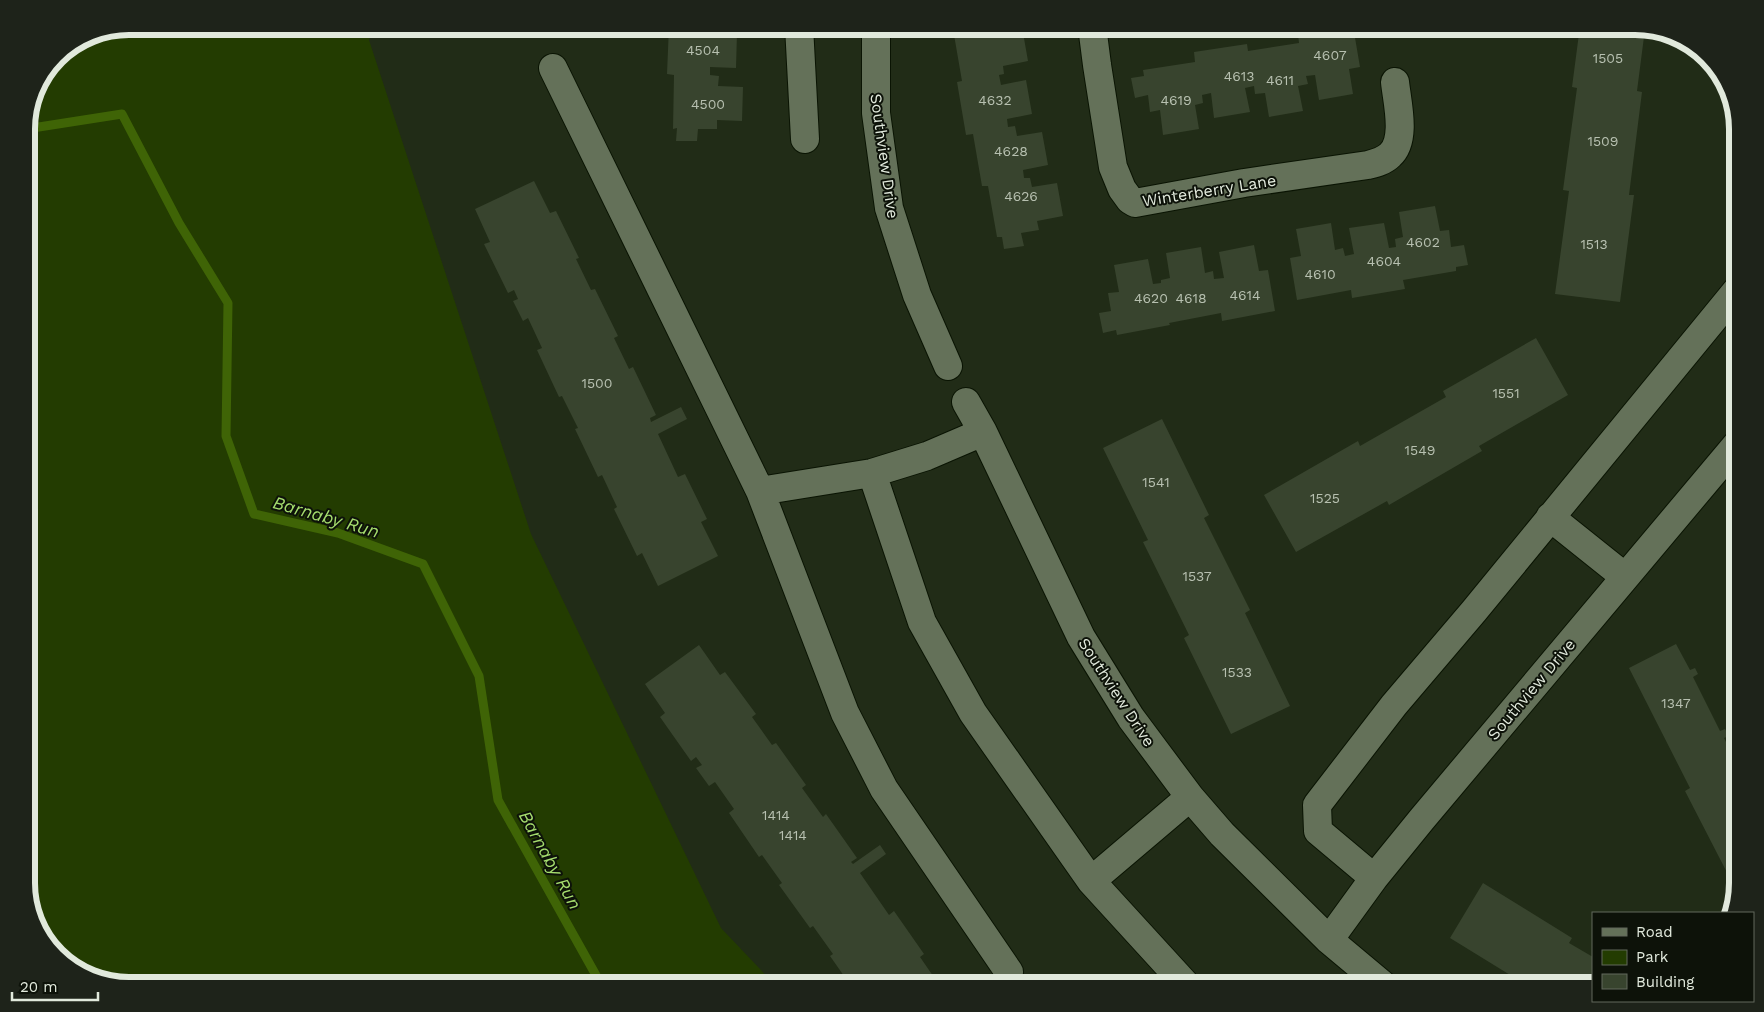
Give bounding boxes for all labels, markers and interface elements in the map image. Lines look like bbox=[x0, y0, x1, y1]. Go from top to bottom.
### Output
house number: 4504 bbox=[686, 42, 720, 58]
house number: 4607 bbox=[1313, 47, 1347, 63]
house number: 1505 bbox=[1593, 50, 1623, 66]
house number: 4613 bbox=[1224, 68, 1254, 84]
house number: 4611 bbox=[1266, 72, 1294, 88]
street label: Southview Drive bbox=[866, 92, 903, 220]
house number: 4632 bbox=[978, 92, 1012, 108]
house number: 4619 bbox=[1160, 92, 1192, 108]
house number: 4500 bbox=[691, 96, 725, 112]
house number: 1509 bbox=[1588, 133, 1618, 149]
house number: 4628 bbox=[994, 143, 1028, 159]
street label: Winterberry Lane bbox=[1141, 171, 1277, 210]
house number: 4626 bbox=[1004, 188, 1038, 204]
house number: 4602 bbox=[1406, 234, 1440, 250]
house number: 1513 bbox=[1580, 236, 1608, 252]
house number: 4604 bbox=[1367, 253, 1401, 269]
house number: 4610 bbox=[1304, 266, 1336, 282]
house number: 4614 bbox=[1229, 287, 1261, 303]
house number: 4620 bbox=[1134, 290, 1168, 306]
house number: 4618 bbox=[1175, 290, 1207, 306]
house number: 1500 bbox=[581, 375, 613, 391]
house number: 1551 bbox=[1492, 385, 1520, 401]
house number: 1549 bbox=[1405, 442, 1435, 458]
house number: 1541 bbox=[1142, 474, 1170, 490]
house number: 1525 bbox=[1310, 490, 1340, 506]
water label: Barnaby Run bbox=[271, 491, 382, 542]
house number: 1537 bbox=[1182, 568, 1212, 584]
street label: Southview Drive bbox=[1074, 634, 1159, 750]
street label: Southview Drive bbox=[1484, 635, 1579, 744]
house number: 1533 bbox=[1222, 664, 1252, 680]
house number: 1347 bbox=[1661, 695, 1691, 711]
water label: Barnaby Run bbox=[515, 807, 586, 913]
house number: 1414 bbox=[762, 807, 790, 823]
house number: 1414 bbox=[779, 827, 807, 843]
legend bbox=[1592, 912, 1754, 1002]
text: Road bbox=[1636, 923, 1673, 941]
text: Park bbox=[1636, 948, 1669, 966]
scale bar bbox=[12, 970, 99, 1002]
text: Building bbox=[1636, 973, 1694, 991]
text: 20 m bbox=[20, 978, 58, 996]

